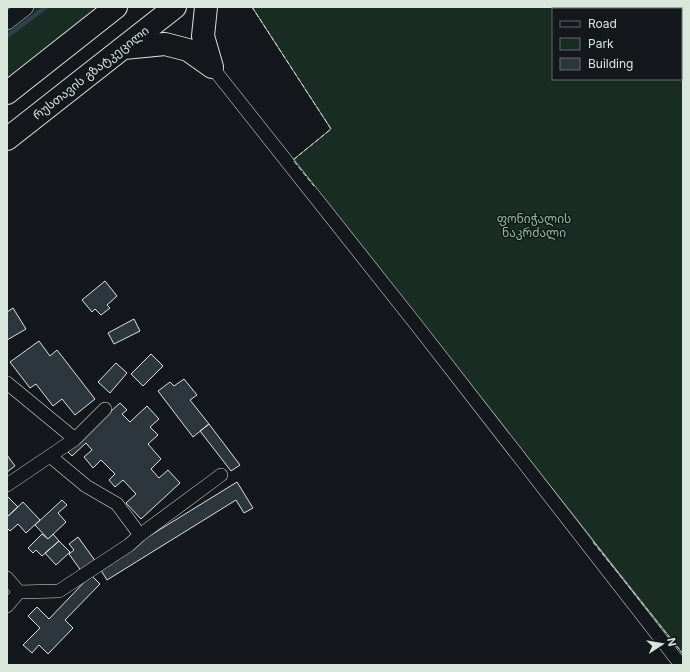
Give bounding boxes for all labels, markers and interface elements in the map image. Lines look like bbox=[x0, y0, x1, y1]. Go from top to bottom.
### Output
legend bbox=[552, 8, 682, 80]
text: Road bbox=[588, 16, 617, 31]
street label: რუსთავის გზატკეცილი bbox=[29, 22, 153, 124]
text: Park bbox=[588, 36, 614, 51]
text: Building bbox=[588, 56, 633, 71]
park label: ფონიჭალის ნაკრძალი bbox=[497, 211, 571, 241]
north arrow bbox=[642, 624, 682, 664]
text: N bbox=[664, 636, 680, 647]

